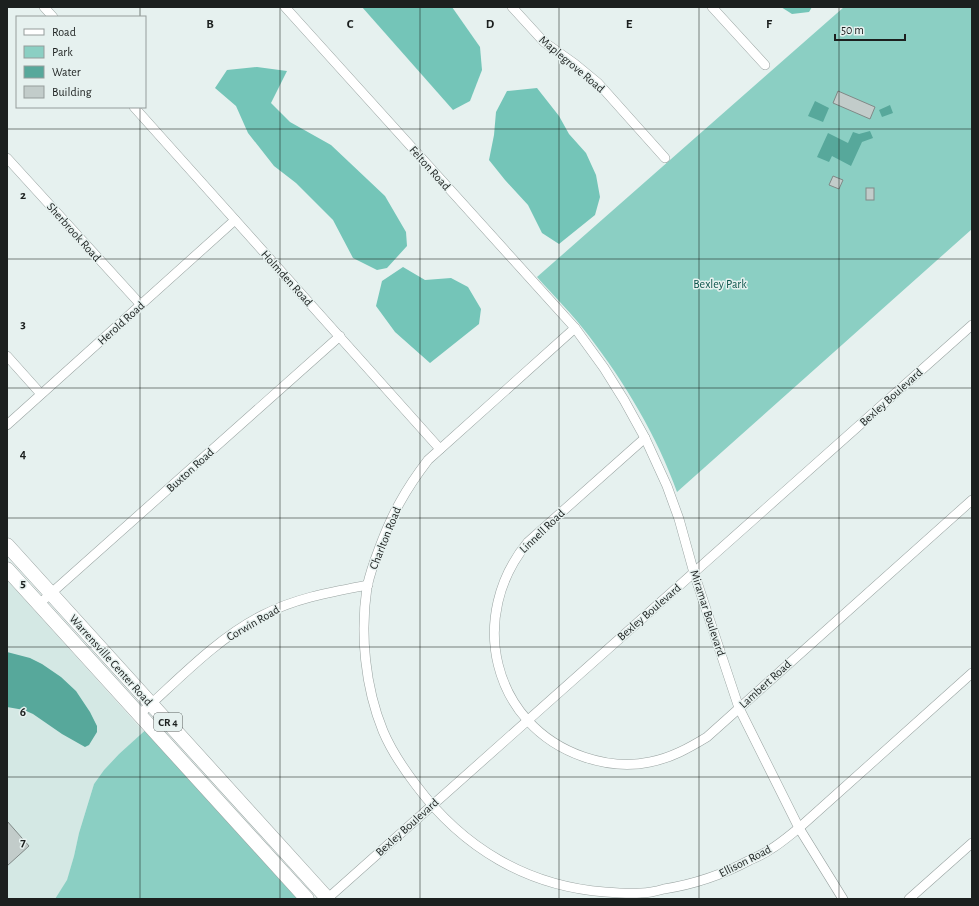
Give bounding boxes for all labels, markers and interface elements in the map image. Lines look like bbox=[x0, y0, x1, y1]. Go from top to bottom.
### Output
legend bbox=[16, 16, 146, 108]
scale bar bbox=[835, 16, 905, 42]
text: B bbox=[206, 18, 214, 31]
text: C bbox=[347, 18, 354, 31]
text: D bbox=[486, 18, 495, 31]
text: E bbox=[626, 18, 633, 31]
text: F bbox=[766, 18, 773, 31]
text: 50 m bbox=[841, 24, 864, 36]
text: Road bbox=[52, 26, 76, 38]
street label: Maplegrove Road bbox=[537, 33, 607, 95]
text: Park bbox=[52, 46, 73, 58]
text: Water bbox=[52, 66, 81, 78]
text: Building bbox=[52, 86, 92, 98]
street label: Felton Road bbox=[407, 144, 453, 192]
text: 2 bbox=[20, 189, 26, 202]
street label: Sherbrook Road bbox=[45, 200, 103, 264]
street label: Holmden Road bbox=[259, 248, 315, 308]
park label: Bexley Park bbox=[693, 278, 747, 291]
street label: Herold Road bbox=[95, 299, 147, 347]
text: 3 bbox=[20, 318, 26, 331]
street label: Bexley Boulevard bbox=[857, 366, 925, 429]
street label: Buxton Road bbox=[164, 446, 216, 494]
text: 4 bbox=[20, 448, 27, 461]
street label: Charlton Road bbox=[367, 505, 403, 571]
street label: Linnell Road bbox=[517, 507, 567, 555]
street label: Miramar Boulevard bbox=[688, 569, 728, 657]
text: 5 bbox=[20, 577, 26, 590]
street label: Bexley Boulevard bbox=[615, 581, 684, 643]
street label: Corwin Road bbox=[225, 603, 281, 643]
street label: Warrensville Center Road bbox=[67, 612, 155, 708]
street label: Lambert Road bbox=[737, 658, 793, 710]
text: 6 bbox=[20, 706, 26, 719]
road number: CR 4 bbox=[154, 713, 182, 731]
street label: Bexley Boulevard bbox=[373, 796, 441, 859]
text: 7 bbox=[20, 836, 26, 849]
street label: Ellison Road bbox=[717, 843, 773, 879]

